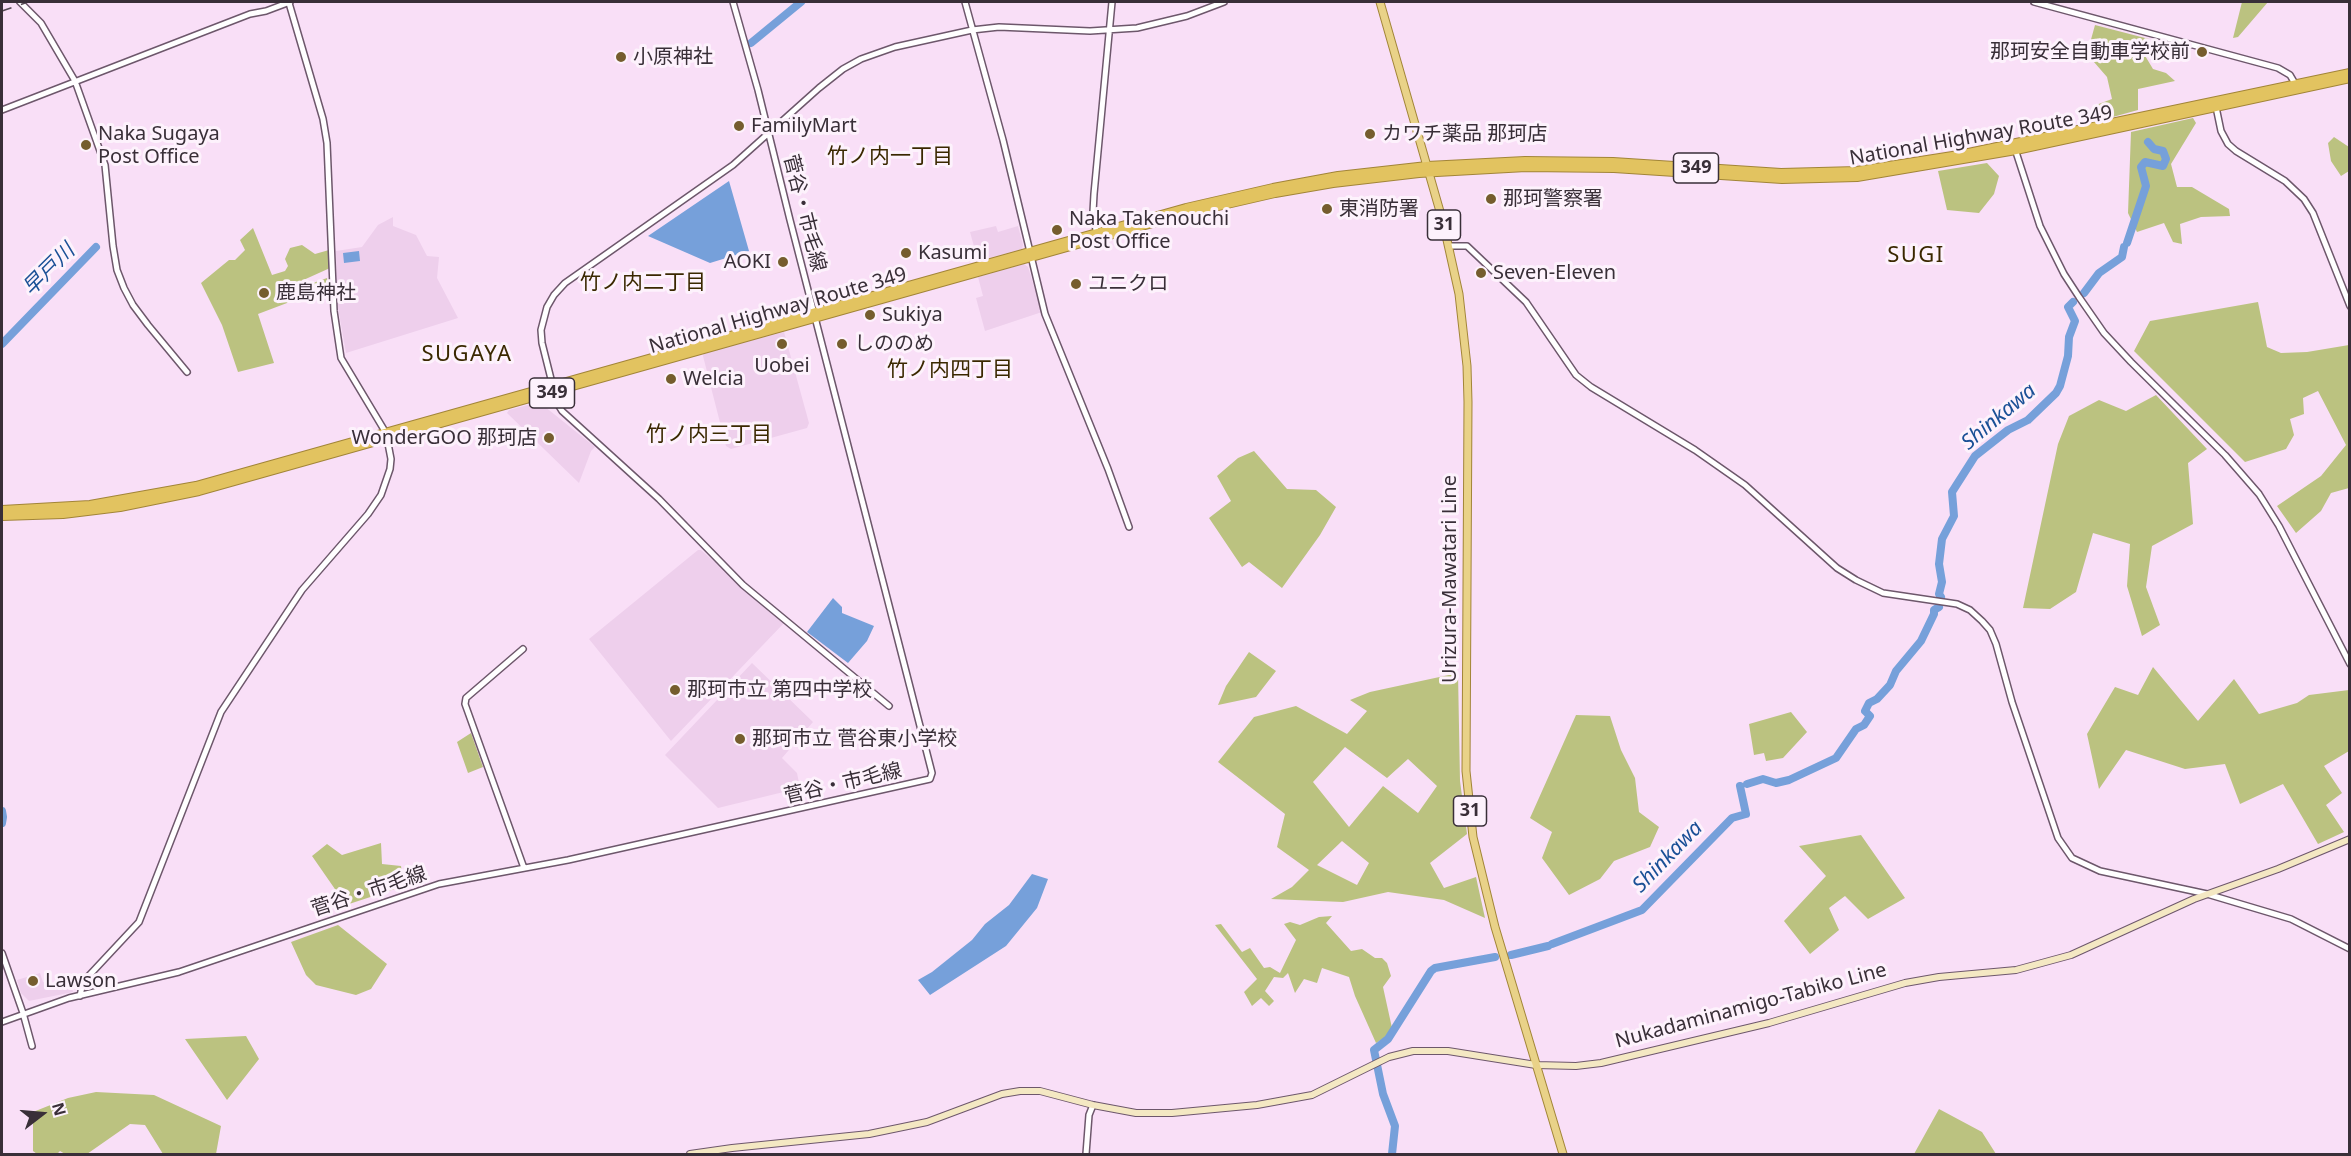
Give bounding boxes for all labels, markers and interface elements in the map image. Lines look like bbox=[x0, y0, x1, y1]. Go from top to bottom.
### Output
place label: 那珂安全自動車学校前 bbox=[1990, 40, 2190, 64]
place label: 小原神社 bbox=[633, 45, 713, 69]
marker: 那珂安全自動車学校前 bbox=[2195, 45, 2209, 59]
marker: 小原神社 bbox=[614, 50, 628, 64]
street label: National Highway Route 349 bbox=[1848, 101, 2114, 171]
place label: FamilyMart bbox=[751, 114, 857, 138]
marker: FamilyMart bbox=[732, 119, 746, 133]
place label: Naka Sugaya Post Office bbox=[98, 122, 220, 169]
place label: カワチ薬品 那珂店 bbox=[1382, 122, 1547, 146]
marker: カワチ薬品 那珂店 bbox=[1363, 127, 1377, 141]
marker: Naka Sugaya Post Office bbox=[79, 138, 93, 152]
district label: 竹ノ内一丁目 bbox=[827, 144, 953, 170]
street label: 菅谷・市毛線 bbox=[778, 152, 830, 274]
road number: 349 bbox=[1674, 153, 1718, 183]
place label: 那珂警察署 bbox=[1503, 187, 1603, 211]
marker: 那珂警察署 bbox=[1484, 192, 1498, 206]
place label: 東消防署 bbox=[1339, 197, 1419, 221]
marker: 東消防署 bbox=[1320, 202, 1334, 216]
place label: Naka Takenouchi Post Office bbox=[1069, 207, 1229, 254]
road number: 31 bbox=[1428, 210, 1460, 240]
marker: Naka Takenouchi Post Office bbox=[1050, 223, 1064, 237]
water label: 早戸川 bbox=[18, 239, 80, 301]
place label: Kasumi bbox=[918, 241, 987, 265]
district label: SUGI bbox=[1887, 243, 1945, 269]
marker: Kasumi bbox=[899, 246, 913, 260]
place label: AOKI bbox=[724, 250, 771, 274]
marker: AOKI bbox=[776, 255, 790, 269]
place label: Seven-Eleven bbox=[1493, 261, 1616, 285]
street label: National Highway Route 349 bbox=[646, 263, 910, 359]
marker: Seven-Eleven bbox=[1474, 266, 1488, 280]
district label: 竹ノ内二丁目 bbox=[580, 270, 706, 296]
place label: ユニクロ bbox=[1088, 272, 1168, 296]
marker: ユニクロ bbox=[1069, 277, 1083, 291]
place label: 鹿島神社 bbox=[276, 281, 356, 305]
marker: 鹿島神社 bbox=[257, 286, 271, 300]
place label: Sukiya bbox=[882, 303, 943, 327]
marker: Sukiya bbox=[863, 308, 877, 322]
place label: しののめ bbox=[854, 332, 934, 356]
marker: Uobei bbox=[775, 337, 789, 351]
marker: しののめ bbox=[835, 337, 849, 351]
district label: SUGAYA bbox=[421, 342, 513, 368]
place label: Uobei bbox=[754, 354, 810, 378]
district label: 竹ノ内四丁目 bbox=[887, 357, 1013, 383]
place label: Welcia bbox=[683, 367, 744, 391]
marker: Welcia bbox=[664, 372, 678, 386]
road number: 349 bbox=[530, 378, 574, 408]
water label: Shinkawa bbox=[1957, 378, 2041, 456]
district label: 竹ノ内三丁目 bbox=[646, 422, 772, 448]
place label: WonderGOO 那珂店 bbox=[352, 426, 537, 450]
marker: WonderGOO 那珂店 bbox=[542, 431, 556, 445]
street label: Urizura-Mawatari Line bbox=[1438, 475, 1462, 683]
place label: 那珂市立 第四中学校 bbox=[687, 678, 872, 702]
marker: 那珂市立 第四中学校 bbox=[668, 683, 682, 697]
place label: 那珂市立 菅谷東小学校 bbox=[752, 727, 957, 751]
marker: 那珂市立 菅谷東小学校 bbox=[733, 732, 747, 746]
street label: 菅谷・市毛線 bbox=[782, 759, 904, 809]
road number: 31 bbox=[1454, 796, 1486, 826]
water label: Shinkawa bbox=[1628, 816, 1708, 898]
street label: 菅谷・市毛線 bbox=[308, 862, 430, 922]
street label: Nukadaminamigo-Tabiko Line bbox=[1613, 958, 1889, 1054]
place label: Lawson bbox=[45, 969, 116, 993]
marker: Lawson bbox=[26, 974, 40, 988]
north arrow bbox=[12, 1084, 72, 1144]
text: N bbox=[47, 1100, 72, 1118]

